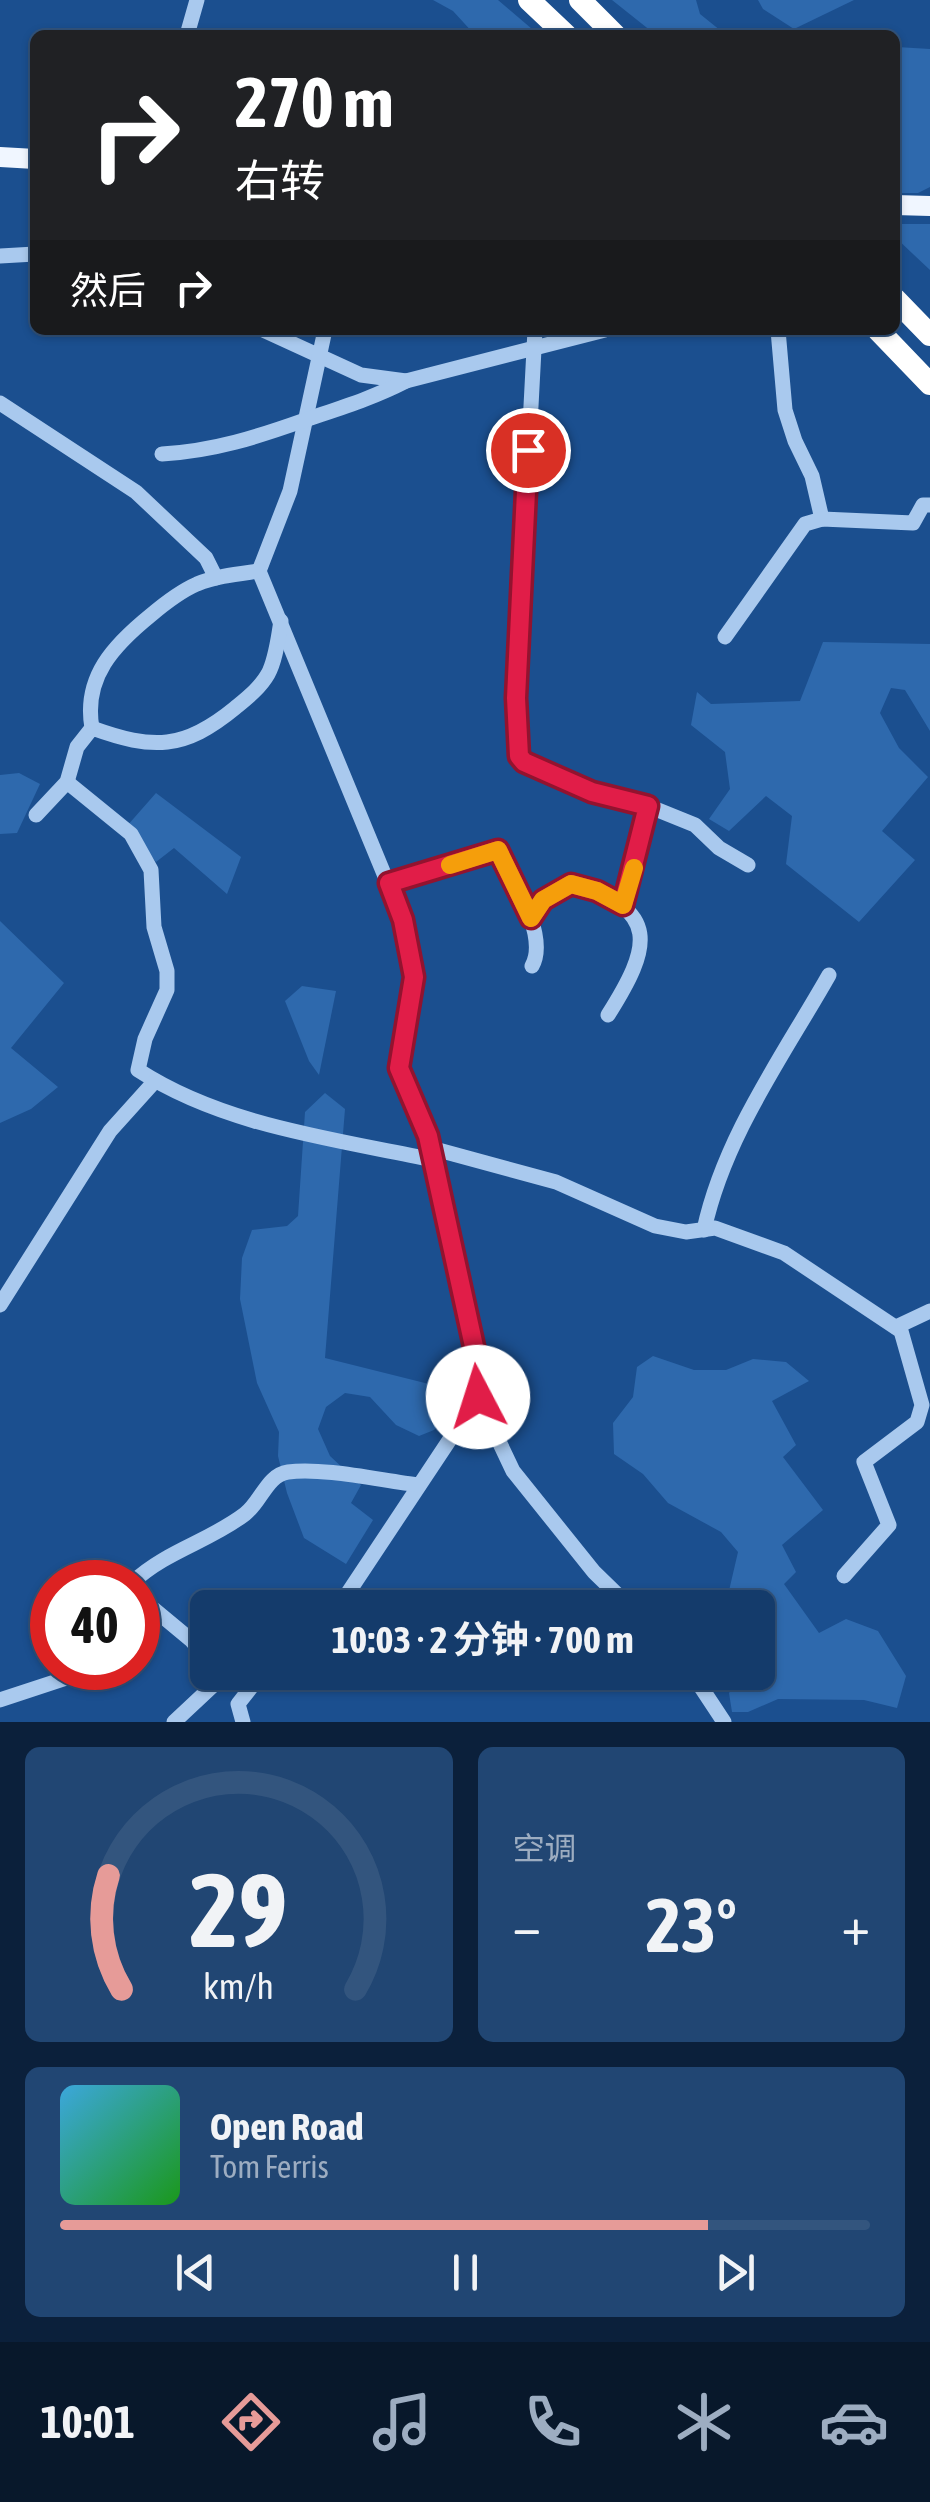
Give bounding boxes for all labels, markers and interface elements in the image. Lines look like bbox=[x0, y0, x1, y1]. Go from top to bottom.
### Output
text: 270 m bbox=[235, 62, 394, 142]
icon: right bbox=[70, 70, 200, 200]
text: 右转 bbox=[235, 155, 325, 207]
icon: right bbox=[166, 260, 221, 315]
text: 然后 bbox=[70, 269, 146, 312]
pin bbox=[486, 408, 571, 493]
icon: arrive bbox=[501, 423, 556, 478]
position arrow bbox=[426, 1345, 530, 1449]
speed limit sign: 40 bbox=[30, 1560, 160, 1690]
text: 10:03 · 2 分钟 · 700 m bbox=[331, 1618, 634, 1661]
text: 空调 bbox=[513, 1830, 577, 1867]
text: 29 bbox=[190, 1850, 288, 1969]
text: 23° bbox=[646, 1882, 737, 1968]
text: − bbox=[513, 1894, 541, 1957]
text: + bbox=[841, 1894, 870, 1957]
text: km/h bbox=[203, 1966, 274, 2007]
text: Open Road bbox=[210, 2105, 364, 2148]
text: Tom Ferris bbox=[210, 2148, 329, 2185]
icon: previous bbox=[168, 2245, 223, 2300]
icon: pause bbox=[438, 2245, 493, 2300]
icon: next bbox=[708, 2245, 763, 2300]
icon: directions bbox=[216, 2387, 286, 2457]
icon: music bbox=[367, 2387, 437, 2457]
icon: phone bbox=[518, 2387, 588, 2457]
icon: climate bbox=[669, 2387, 739, 2457]
icon: car bbox=[819, 2387, 889, 2457]
text: 10:01 bbox=[40, 2396, 135, 2448]

